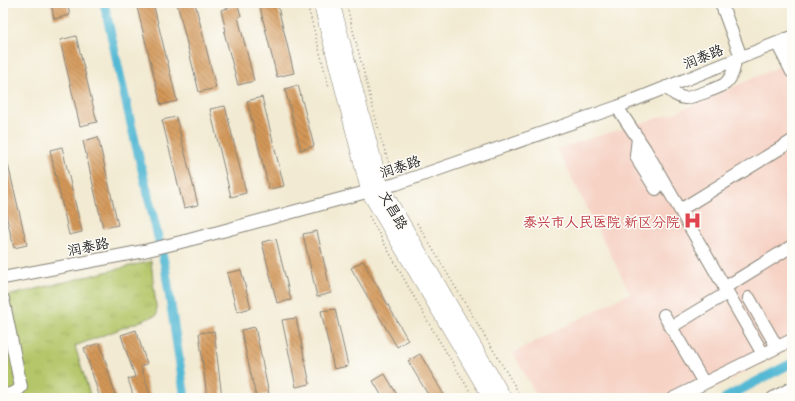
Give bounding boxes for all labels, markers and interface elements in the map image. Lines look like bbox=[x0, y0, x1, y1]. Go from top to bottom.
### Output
street label: 润泰路 bbox=[680, 39, 726, 73]
street label: 润泰路 bbox=[377, 150, 423, 182]
street label: 文昌路 bbox=[375, 187, 413, 233]
hospital icon: 泰兴市人民医院 新区分院 bbox=[683, 211, 703, 231]
place label: 泰兴市人民医院 新区分院 bbox=[523, 212, 680, 231]
street label: 润泰路 bbox=[66, 233, 110, 259]

